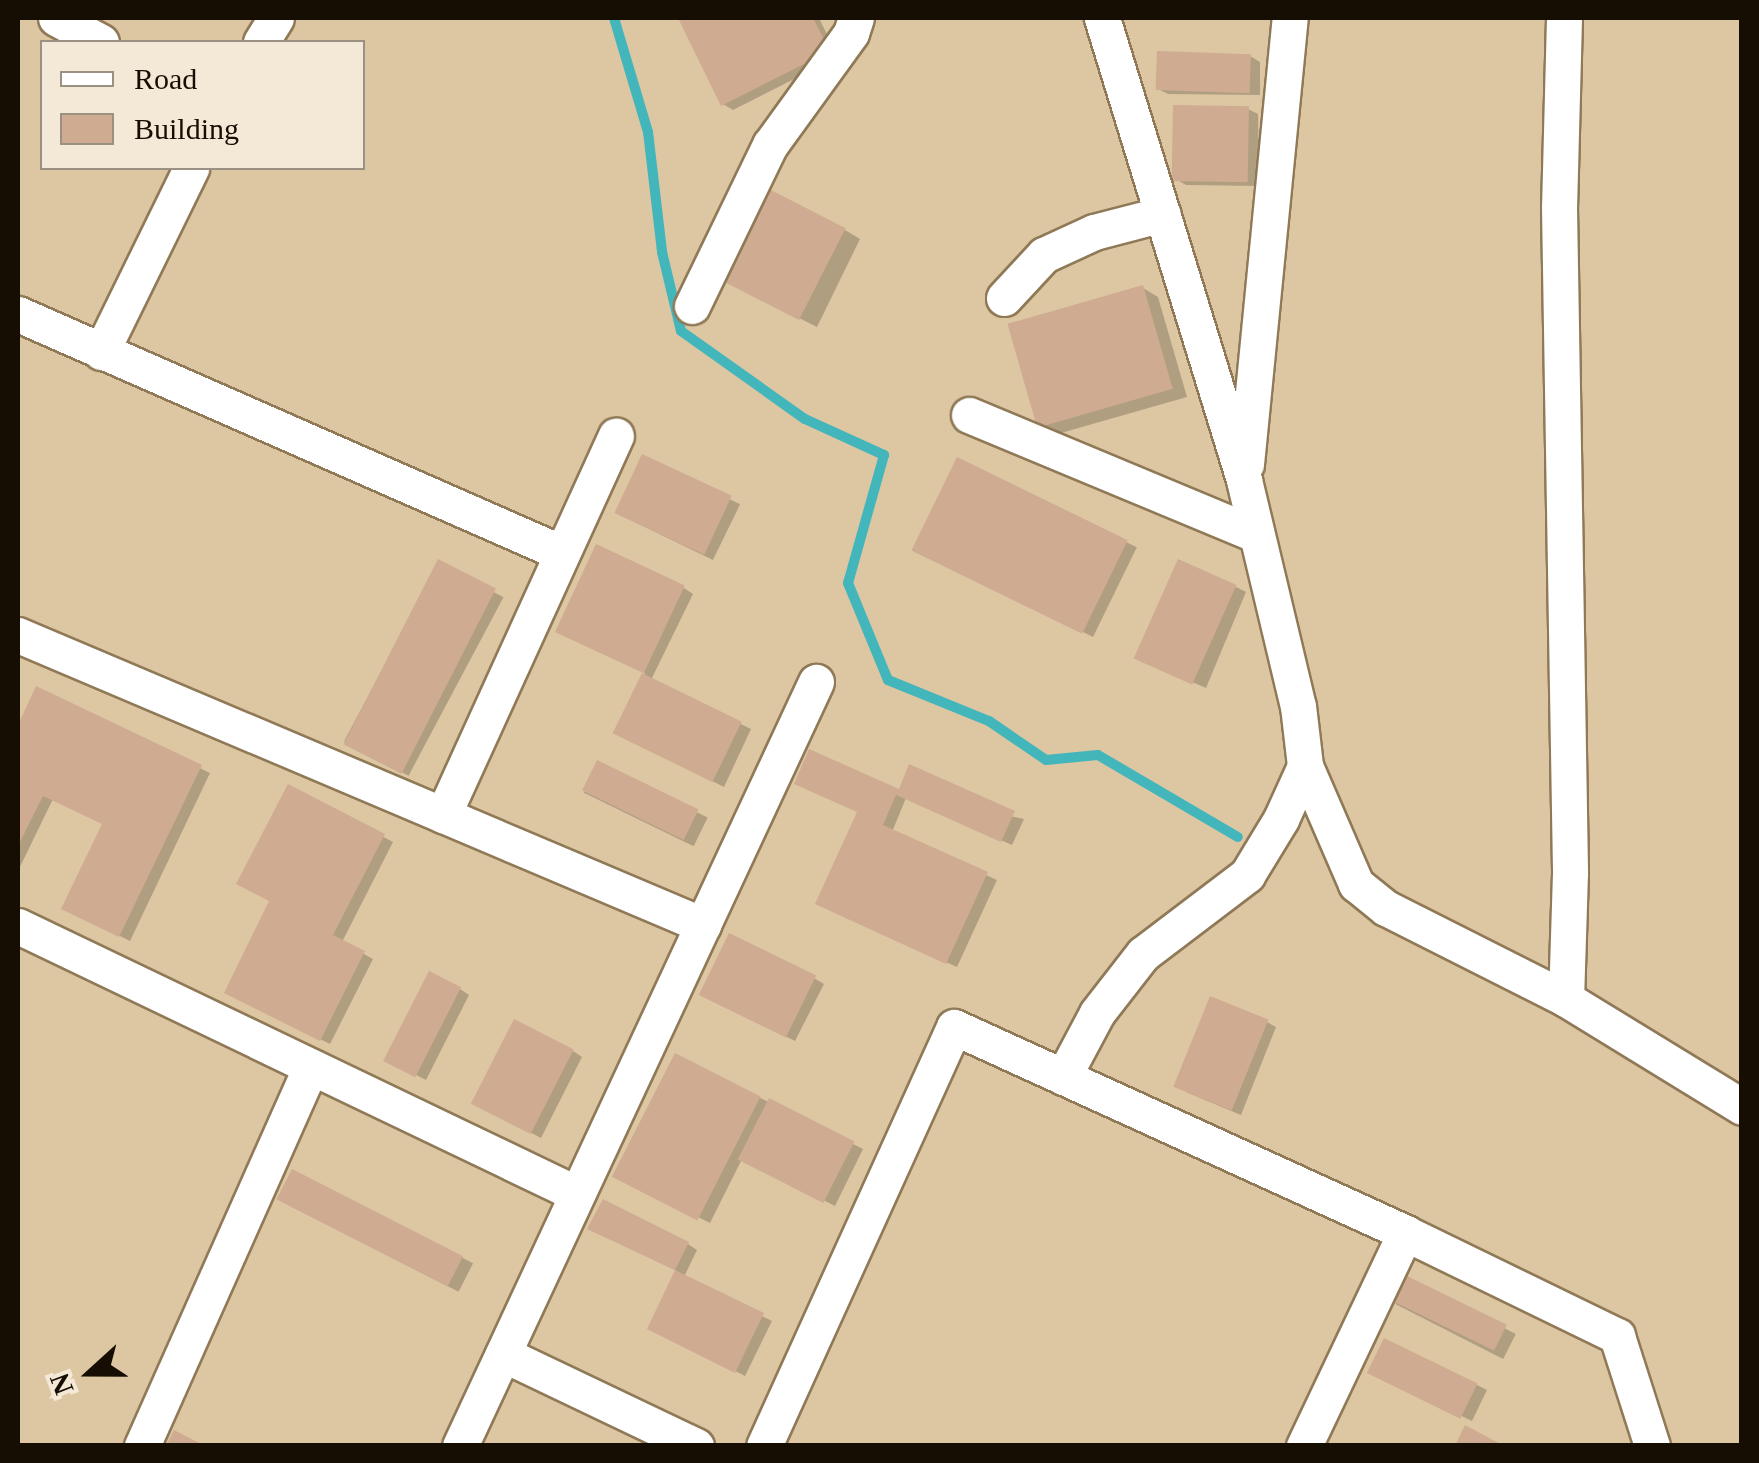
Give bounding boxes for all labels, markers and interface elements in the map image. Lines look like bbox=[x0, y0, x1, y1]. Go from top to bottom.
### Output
legend bbox=[40, 40, 365, 170]
text: Road bbox=[134, 62, 197, 95]
text: Building bbox=[134, 112, 239, 145]
north arrow bbox=[40, 1323, 140, 1423]
text: N bbox=[43, 1369, 80, 1399]

